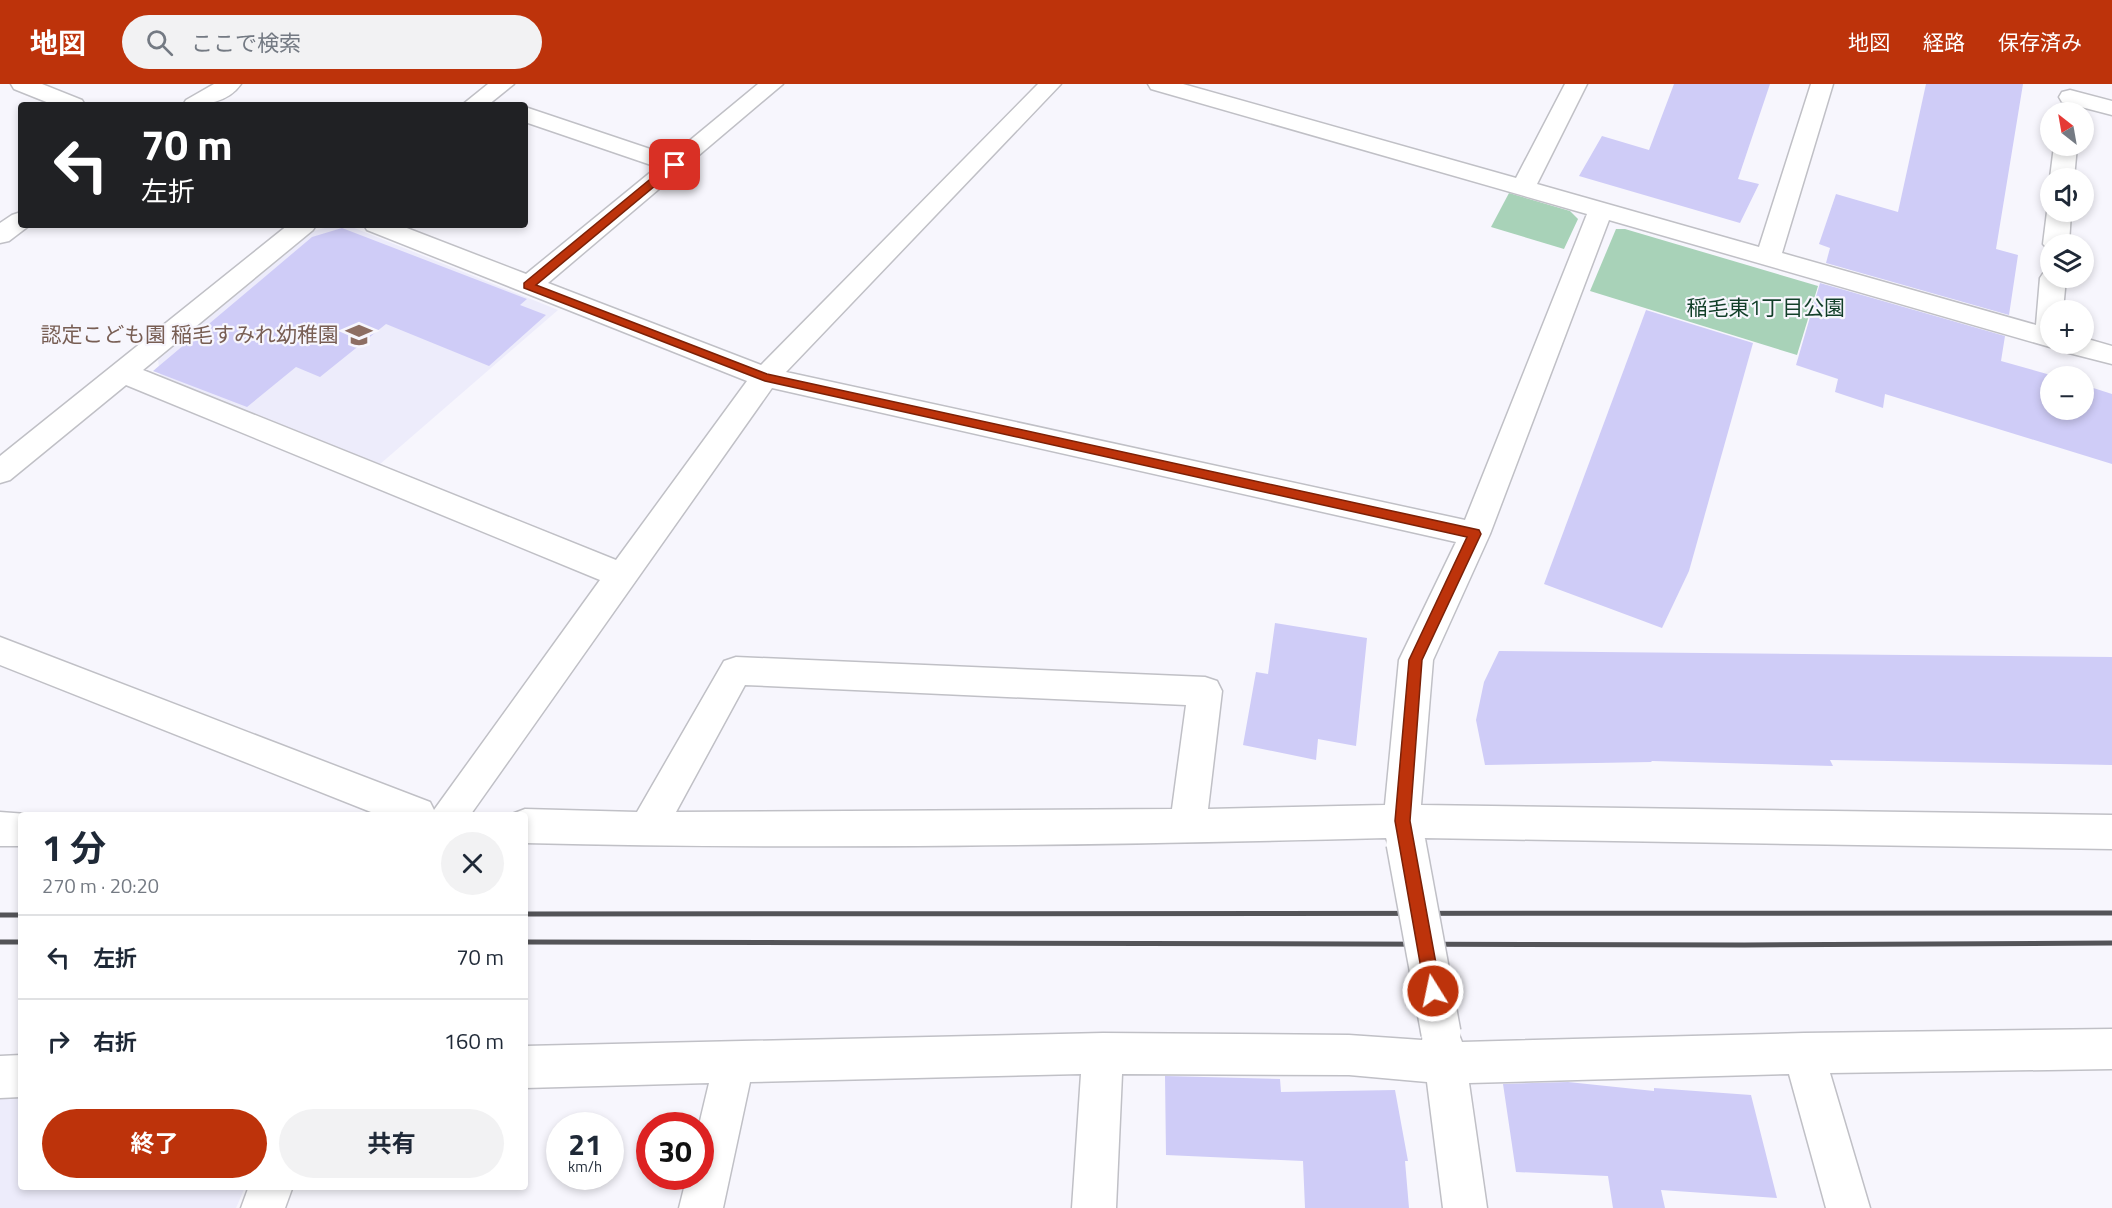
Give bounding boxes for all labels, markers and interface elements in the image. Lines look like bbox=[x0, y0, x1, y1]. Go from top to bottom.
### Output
search box bbox=[122, 15, 542, 69]
text: 地図 bbox=[30, 21, 86, 64]
icon: search bbox=[143, 26, 176, 59]
text: ここで検索 bbox=[191, 26, 301, 60]
text: 地図 bbox=[1848, 26, 1890, 58]
text: 経路 bbox=[1923, 26, 1965, 58]
text: 保存済み bbox=[1998, 26, 2082, 58]
north arrow bbox=[2040, 102, 2094, 156]
map controls bbox=[2040, 102, 2094, 420]
text: 70 m bbox=[141, 112, 233, 176]
icon: left bbox=[42, 126, 120, 204]
pin bbox=[649, 139, 700, 190]
icon: arrive bbox=[658, 148, 691, 181]
button: sound bbox=[2040, 168, 2094, 222]
text: 左折 bbox=[141, 170, 195, 211]
button: layers bbox=[2040, 234, 2094, 288]
park label: 稲毛東1丁目公園 bbox=[1687, 291, 1845, 323]
button: + bbox=[2040, 300, 2094, 354]
place label: 認定こども園 稲毛すみれ幼稚園 bbox=[40, 318, 339, 350]
school or university icon: 認定こども園 稲毛すみれ幼稚園 bbox=[344, 320, 374, 350]
button: − bbox=[2040, 366, 2094, 420]
text: 1 分 bbox=[42, 820, 106, 875]
button: close bbox=[441, 832, 504, 895]
text: 270 m · 20:20 bbox=[42, 870, 159, 901]
text: 70 m bbox=[456, 940, 504, 974]
icon: left bbox=[42, 941, 75, 974]
text: 左折 bbox=[93, 941, 137, 975]
position arrow bbox=[1401, 959, 1465, 1023]
text: 160 m bbox=[444, 1024, 504, 1058]
icon: right bbox=[42, 1025, 75, 1058]
text: 右折 bbox=[93, 1025, 137, 1059]
button: 終了 bbox=[42, 1109, 267, 1178]
button: 共有 bbox=[279, 1109, 504, 1178]
speed limit sign: 30 bbox=[636, 1112, 714, 1190]
text: 21 bbox=[568, 1121, 602, 1167]
text: km/h bbox=[568, 1155, 602, 1178]

